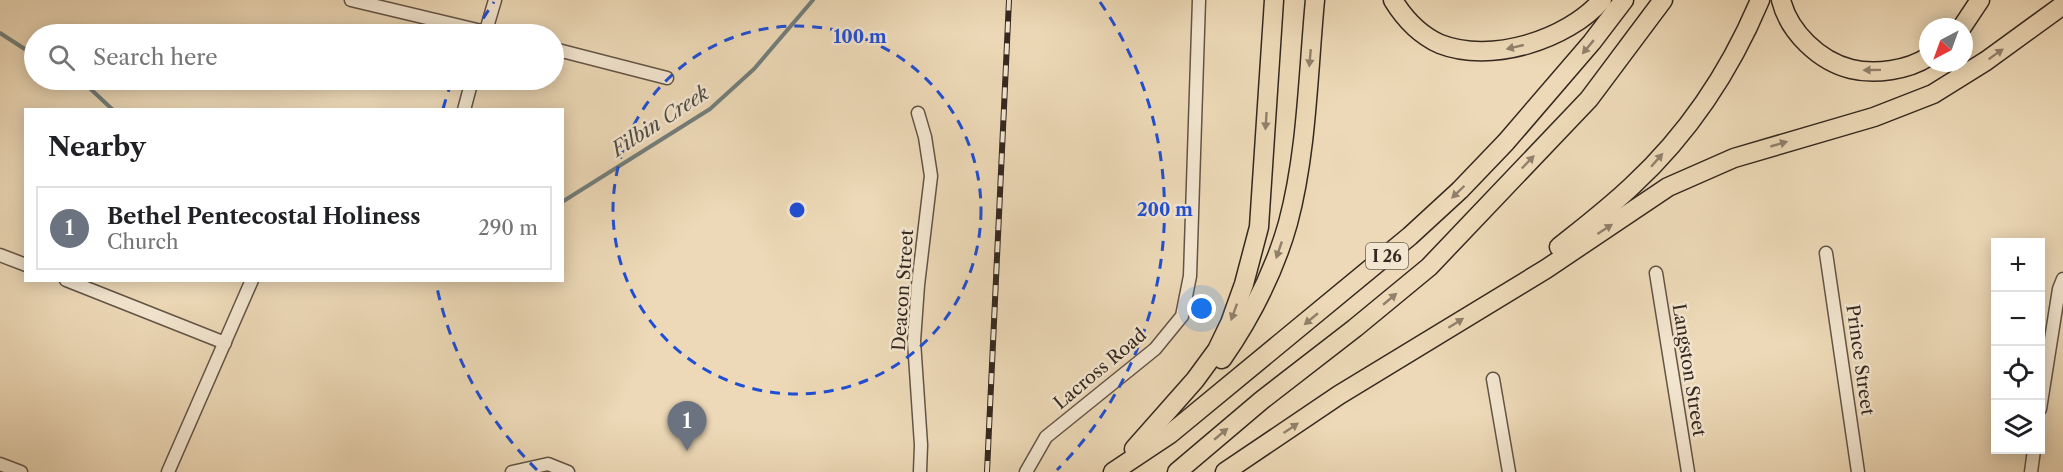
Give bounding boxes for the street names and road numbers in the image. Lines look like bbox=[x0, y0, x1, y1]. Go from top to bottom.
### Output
street label: Deacon Street bbox=[888, 228, 918, 351]
road number: I 26 bbox=[1366, 243, 1408, 269]
street label: Langston Street bbox=[1668, 302, 1710, 439]
street label: Prince Street bbox=[1841, 303, 1879, 417]
street label: Lacross Road bbox=[1049, 324, 1151, 414]

